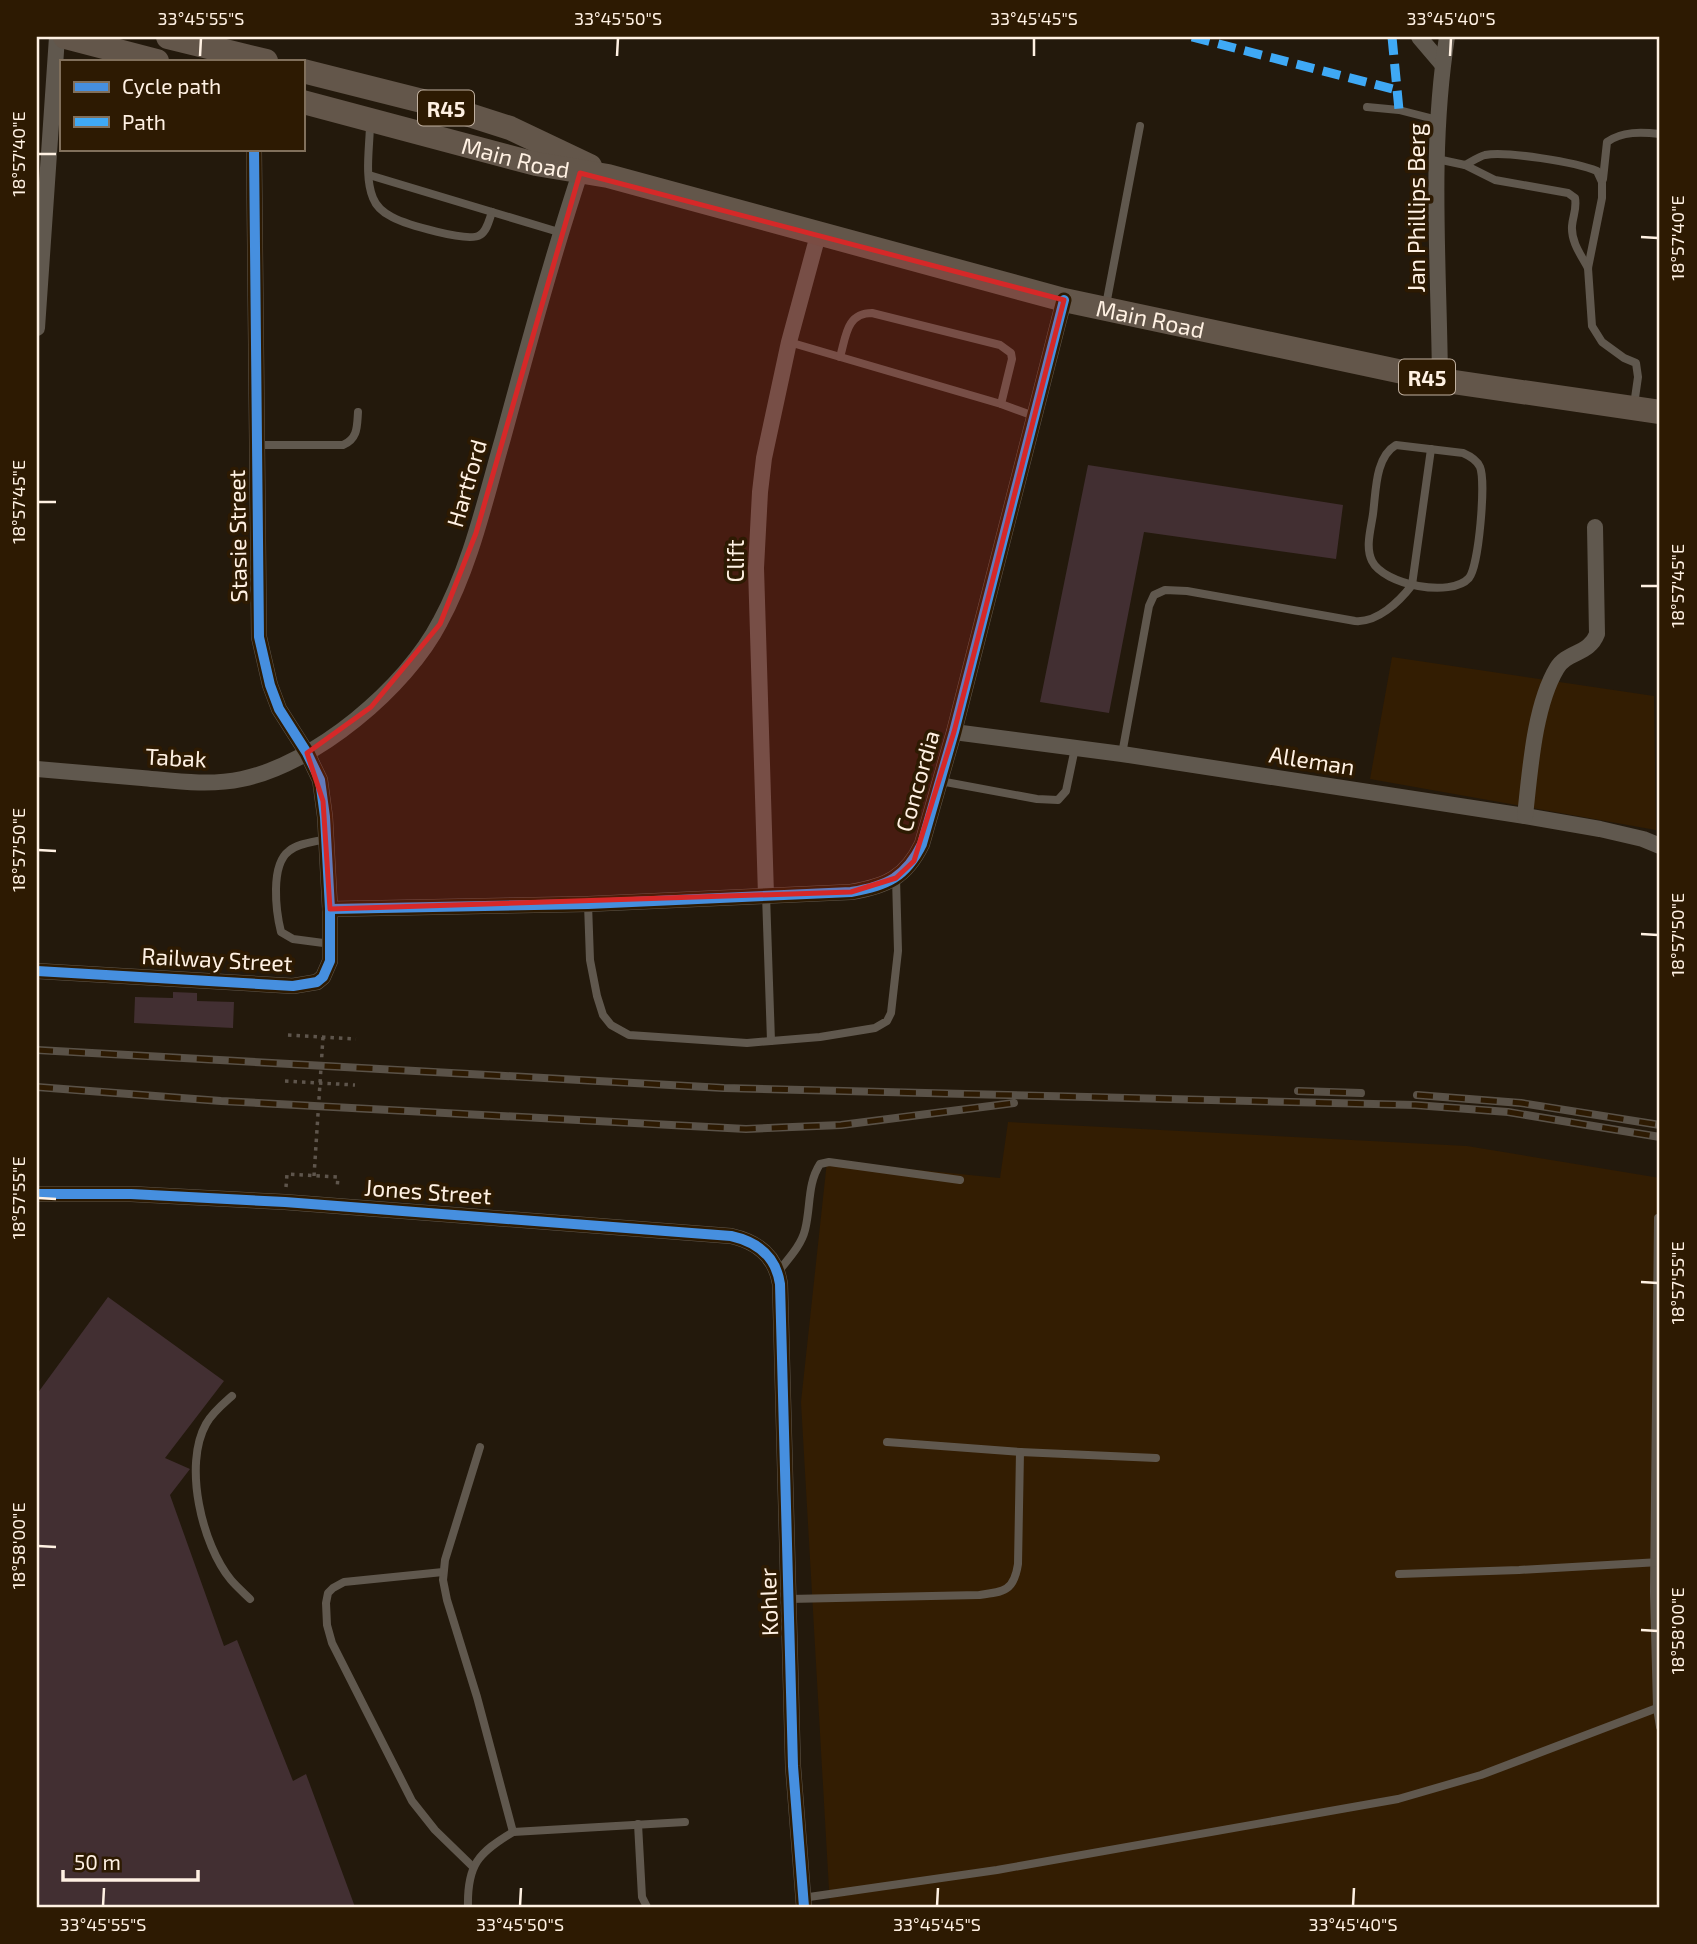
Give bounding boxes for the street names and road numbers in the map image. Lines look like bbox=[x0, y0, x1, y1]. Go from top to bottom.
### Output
road number: R45 bbox=[418, 90, 474, 126]
street label: Jan Phillips Berg bbox=[1402, 123, 1430, 293]
street label: Main Road bbox=[459, 131, 572, 183]
street label: Main Road bbox=[1094, 293, 1207, 344]
road number: R45 bbox=[1399, 360, 1455, 394]
street label: Hartford bbox=[440, 436, 492, 530]
street label: Stasie Street bbox=[222, 469, 252, 603]
street label: Clift bbox=[721, 539, 749, 583]
street label: Concordia bbox=[889, 727, 945, 835]
street label: Alleman bbox=[1267, 739, 1357, 781]
street label: Tabak bbox=[145, 741, 208, 773]
street label: Railway Street bbox=[141, 941, 293, 977]
street label: Jones Street bbox=[364, 1173, 493, 1209]
street label: Kohler bbox=[753, 1567, 783, 1637]

